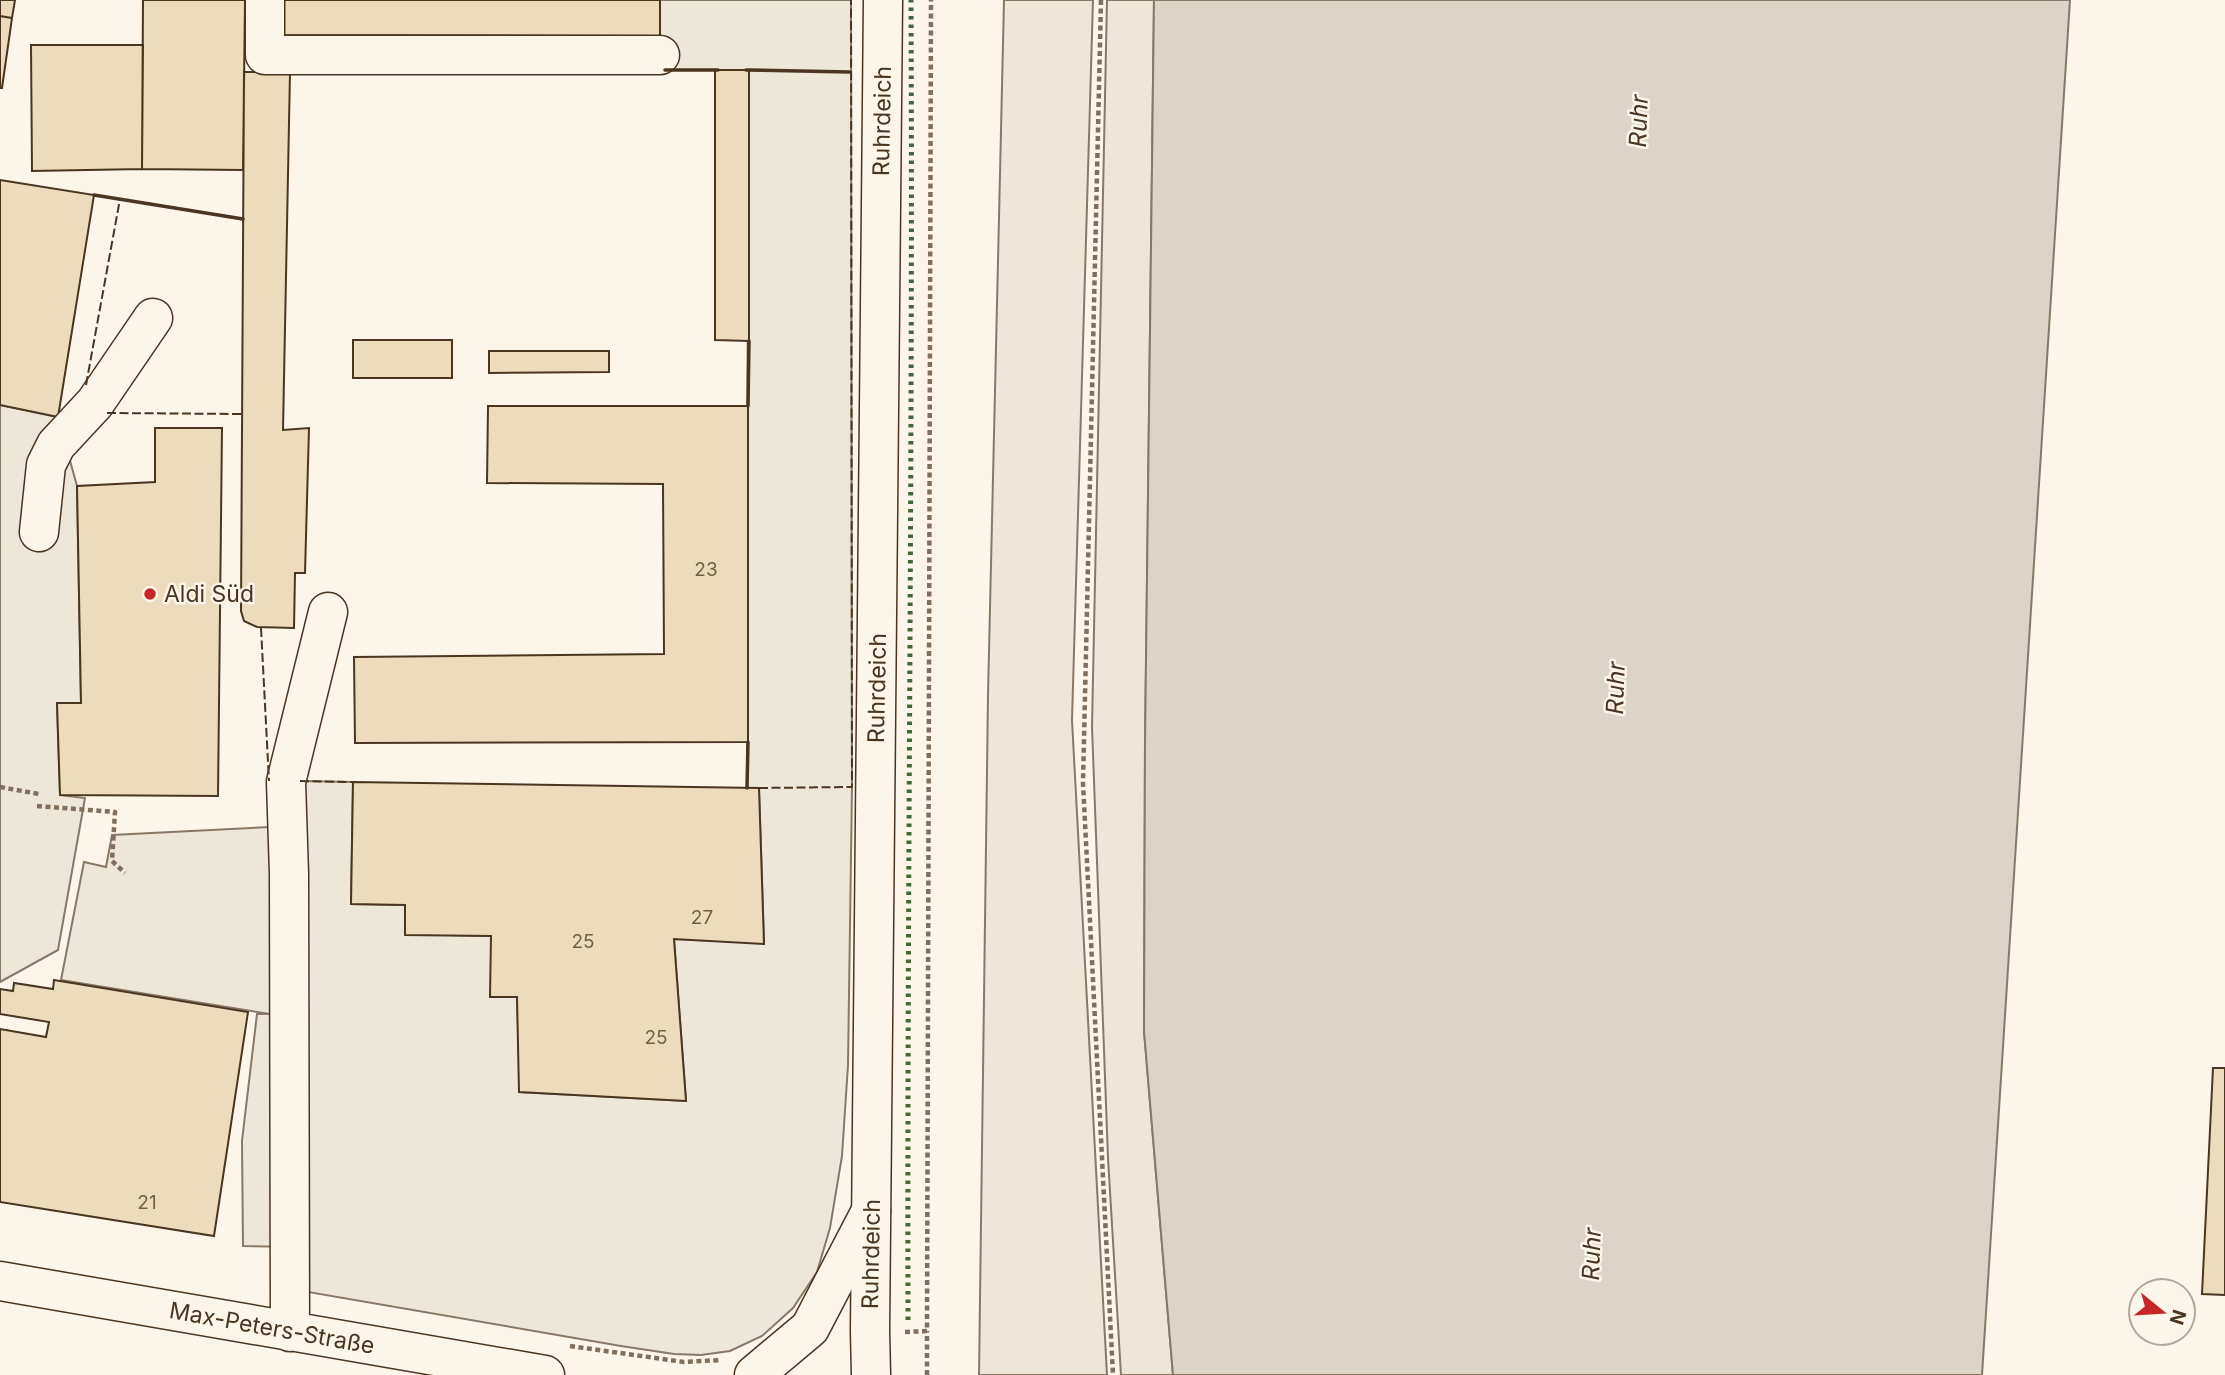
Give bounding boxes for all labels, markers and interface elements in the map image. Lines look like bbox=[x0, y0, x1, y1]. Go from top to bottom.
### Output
street label: Ruhrdeich bbox=[867, 66, 897, 176]
water label: Ruhr bbox=[1623, 93, 1654, 148]
house number: 23 bbox=[694, 558, 718, 581]
place label: Aldi Süd bbox=[164, 580, 254, 608]
marker: Aldi Süd bbox=[142, 586, 158, 602]
street label: Ruhrdeich bbox=[862, 633, 892, 743]
water label: Ruhr bbox=[1600, 660, 1631, 715]
house number: 27 bbox=[691, 906, 713, 929]
house number: 25 bbox=[571, 930, 595, 953]
house number: 25 bbox=[644, 1026, 668, 1049]
house number: 21 bbox=[137, 1191, 157, 1214]
street label: Ruhrdeich bbox=[856, 1199, 886, 1309]
water label: Ruhr bbox=[1576, 1226, 1607, 1281]
north arrow bbox=[2127, 1277, 2197, 1347]
street label: Max-Peters-Straße bbox=[167, 1296, 377, 1360]
text: N bbox=[2165, 1307, 2191, 1328]

